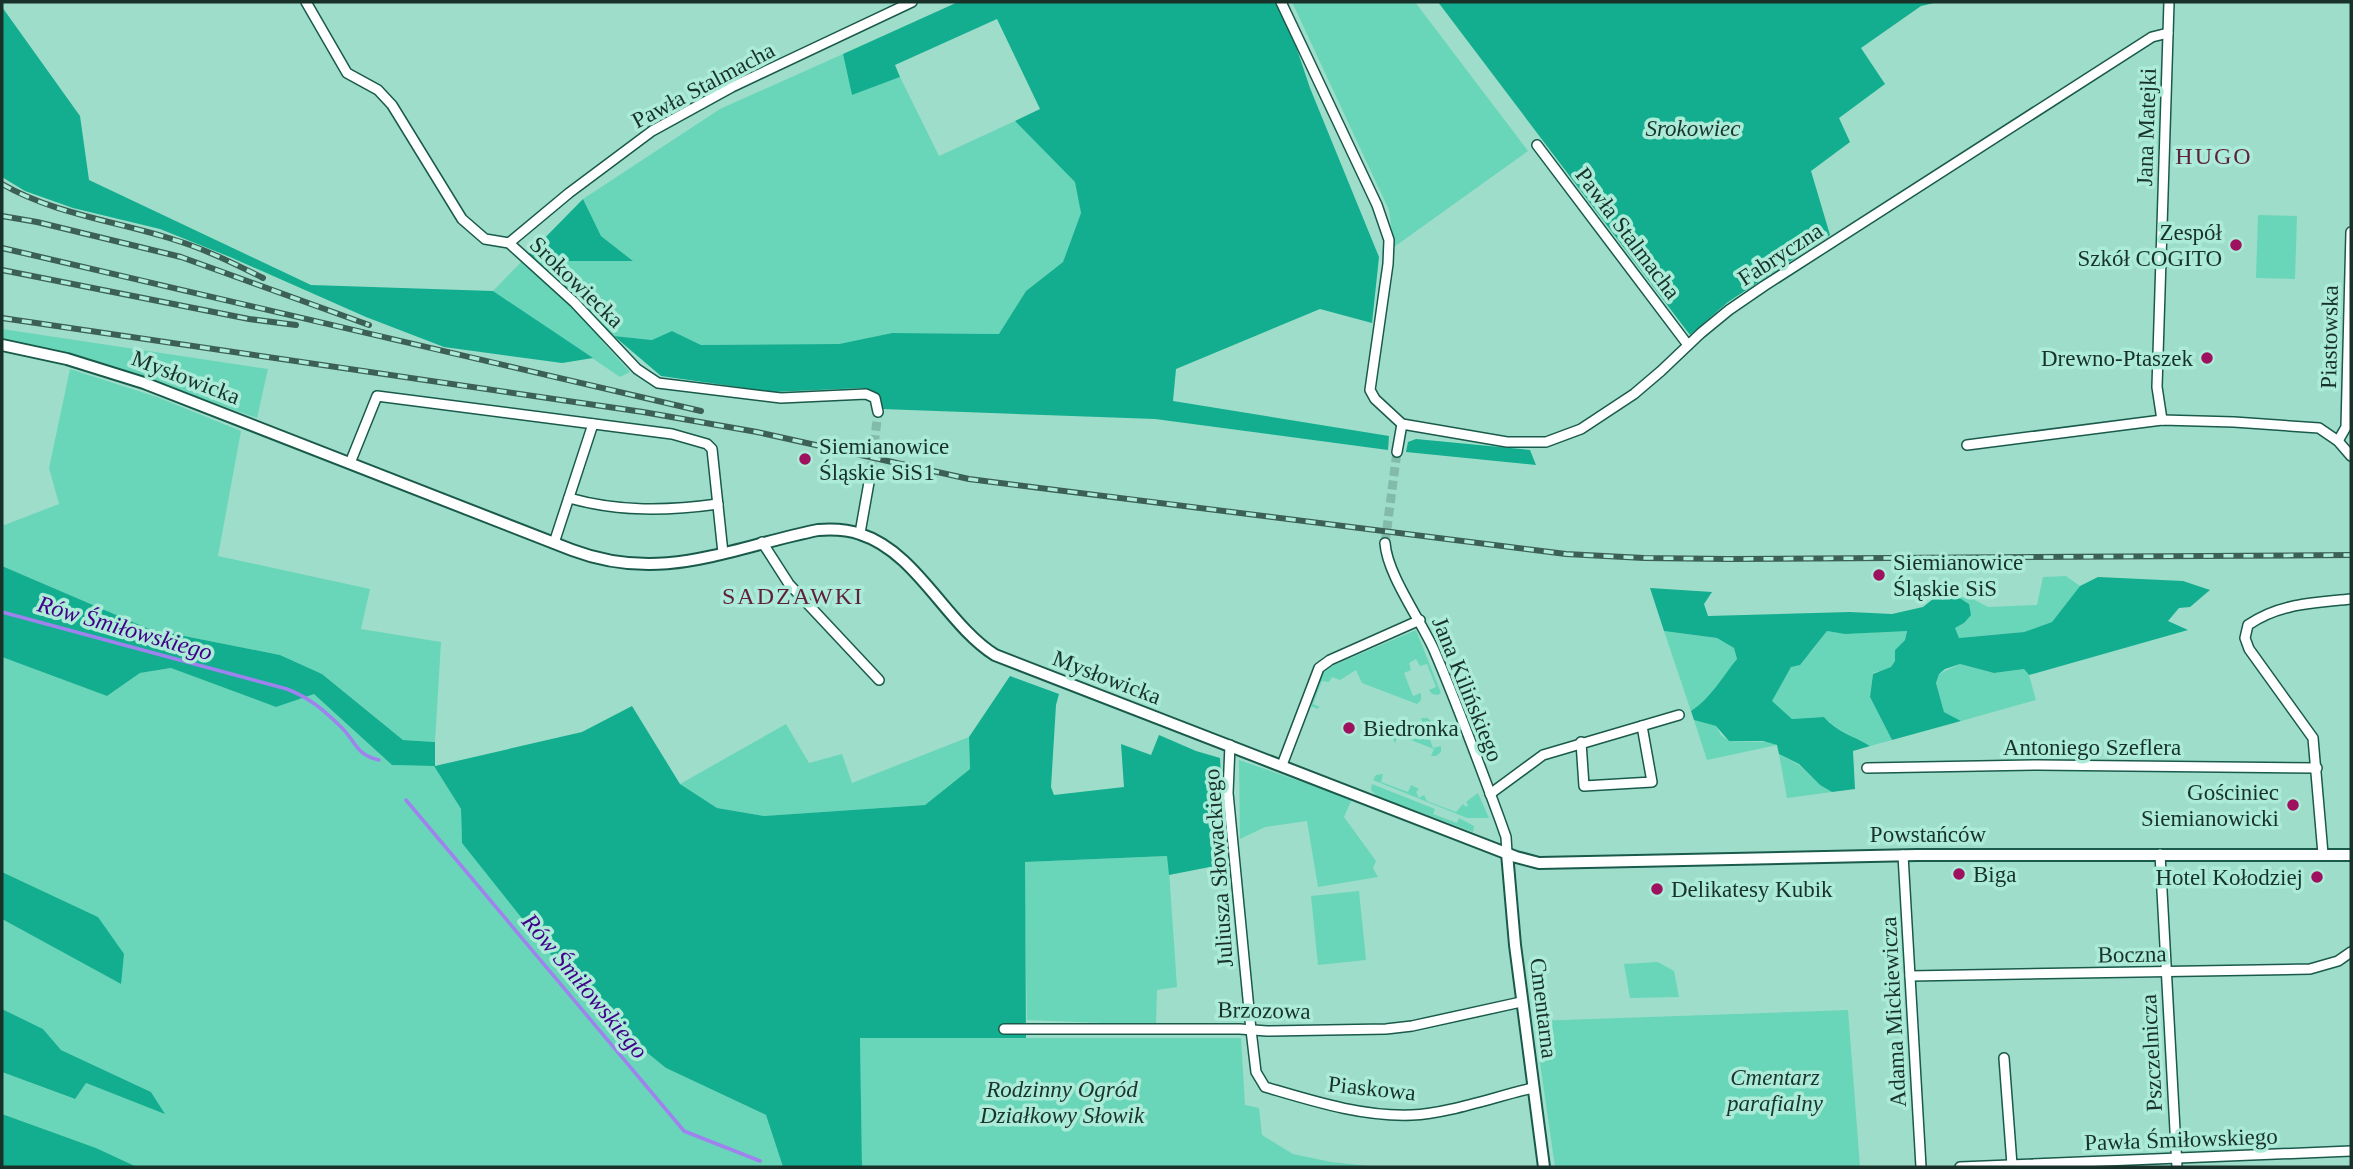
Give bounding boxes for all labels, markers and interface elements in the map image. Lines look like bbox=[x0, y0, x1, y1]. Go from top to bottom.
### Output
street label: Pawła Stalmacha bbox=[628, 37, 779, 134]
street label: Jana Matejki bbox=[2132, 68, 2161, 186]
park label: Srokowiec bbox=[1646, 116, 1740, 141]
district label: HUGO bbox=[2175, 143, 2253, 169]
street label: Pawła Stalmacha bbox=[1570, 163, 1685, 304]
street label: Fabryczna bbox=[1733, 218, 1827, 291]
place label: Zespół Szkół COGITO bbox=[2077, 220, 2223, 271]
street label: Srokowiecka bbox=[525, 232, 629, 333]
marker: Zespół Szkół COGITO bbox=[2228, 237, 2244, 253]
street label: Piastowska bbox=[2316, 285, 2343, 389]
street label: Mysłowicka bbox=[128, 345, 243, 410]
place label: Drewno-Ptaszek bbox=[2041, 346, 2193, 371]
marker: Drewno-Ptaszek bbox=[2199, 350, 2215, 366]
place label: Siemianowice Śląskie SiS1 bbox=[819, 434, 949, 485]
marker: Siemianowice Śląskie SiS1 bbox=[797, 451, 813, 467]
place label: Siemianowice Śląskie SiS bbox=[1893, 550, 2023, 601]
marker: Siemianowice Śląskie SiS bbox=[1871, 567, 1887, 583]
district label: SADZAWKI bbox=[722, 583, 864, 609]
water label: Rów Śmiłowskiego bbox=[34, 590, 215, 665]
street label: Jana Kilińskiego bbox=[1427, 613, 1508, 765]
street label: Mysłowicka bbox=[1049, 645, 1164, 710]
place label: Biedronka bbox=[1363, 716, 1459, 741]
marker: Biedronka bbox=[1341, 720, 1357, 736]
street label: Antoniego Szeflera bbox=[2003, 735, 2181, 760]
street label: Juliusza Słowackiego bbox=[1199, 768, 1238, 968]
place label: Gościniec Siemianowicki bbox=[2141, 780, 2279, 831]
marker: Gościniec Siemianowicki bbox=[2285, 797, 2301, 813]
street label: Powstańców bbox=[1870, 822, 1987, 847]
place label: Biga bbox=[1973, 862, 2016, 887]
place label: Hotel Kołodziej bbox=[2155, 865, 2303, 890]
marker: Biga bbox=[1951, 866, 1967, 882]
marker: Hotel Kołodziej bbox=[2309, 869, 2325, 885]
place label: Delikatesy Kubik bbox=[1671, 877, 1833, 902]
marker: Delikatesy Kubik bbox=[1649, 881, 1665, 897]
water label: Rów Śmiłowskiego bbox=[516, 908, 653, 1064]
street label: Adama Mickiewicza bbox=[1876, 916, 1911, 1108]
street label: Boczna bbox=[2097, 941, 2167, 968]
street label: Cmentarna bbox=[1525, 956, 1562, 1060]
street label: Pszczelnicza bbox=[2136, 994, 2167, 1112]
street label: Brzozowa bbox=[1217, 997, 1311, 1024]
park label: Cmentarz parafialny bbox=[1725, 1065, 1824, 1116]
street label: Piaskowa bbox=[1327, 1071, 1417, 1106]
park label: Rodzinny Ogród Działkowy Słowik bbox=[979, 1077, 1145, 1128]
street label: Pawła Śmiłowskiego bbox=[2084, 1123, 2278, 1155]

